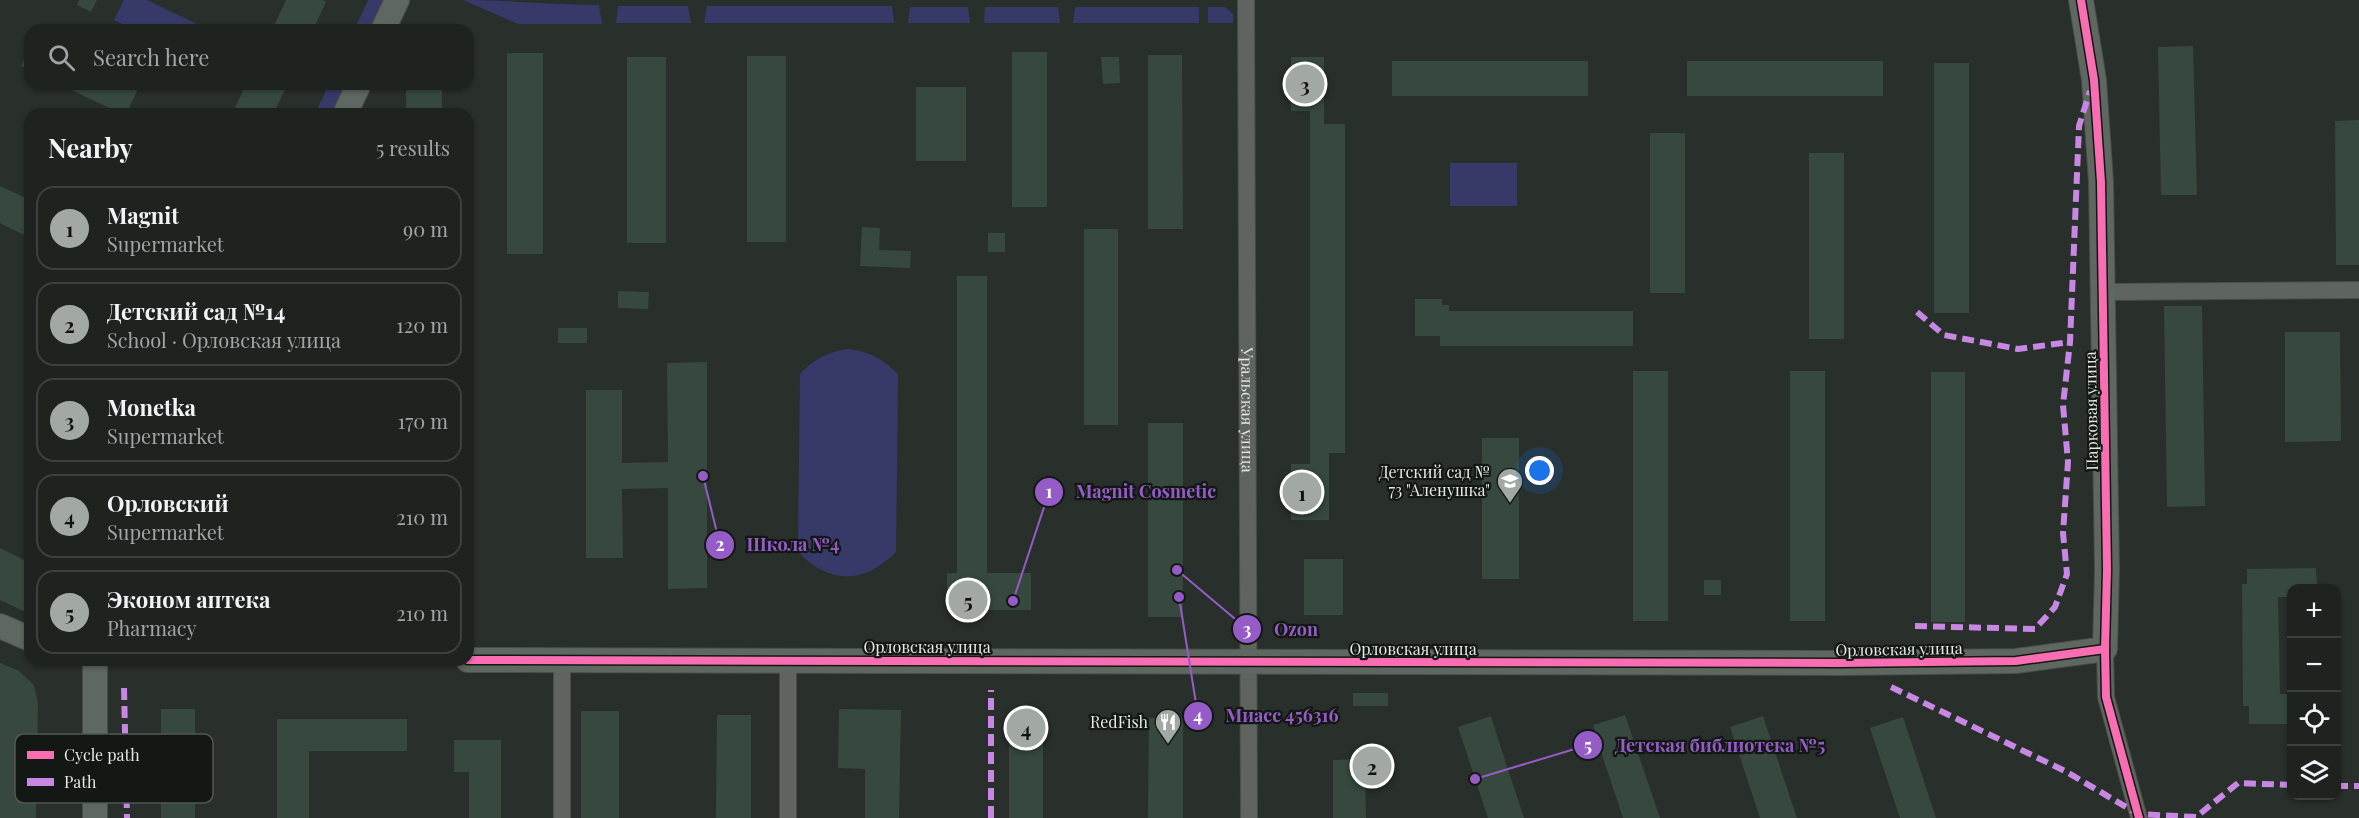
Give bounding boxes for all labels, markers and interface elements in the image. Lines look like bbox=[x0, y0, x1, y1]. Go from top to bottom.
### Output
search box bbox=[24, 24, 474, 90]
icon: search bbox=[45, 41, 78, 74]
text: Search here bbox=[93, 42, 209, 72]
pin: 3 bbox=[1286, 62, 1324, 106]
text: Nearby bbox=[48, 130, 133, 165]
text: 5 results bbox=[376, 134, 450, 161]
text: Magnit bbox=[107, 200, 179, 230]
text: 1 bbox=[66, 215, 73, 242]
text: 90 m bbox=[403, 215, 448, 242]
text: Supermarket bbox=[107, 230, 224, 257]
text: Детский сад №14 bbox=[107, 296, 285, 326]
text: 2 bbox=[64, 311, 75, 338]
text: 120 m bbox=[396, 311, 448, 338]
text: School · Орловская улица bbox=[107, 326, 341, 353]
street label: Уральская улица bbox=[1237, 346, 1259, 473]
street label: Парковая улица bbox=[2079, 351, 2102, 471]
text: Monetka bbox=[107, 392, 196, 422]
text: 3 bbox=[65, 407, 74, 434]
text: 170 m bbox=[398, 407, 448, 434]
text: Supermarket bbox=[107, 422, 224, 449]
your location bbox=[1525, 456, 1554, 485]
place label: Детский сад № 73 "Аленушка" bbox=[1379, 461, 1490, 500]
school or university icon: Детский сад № 73 "Аленушка" bbox=[1495, 466, 1525, 504]
pin: 1 bbox=[1282, 470, 1322, 514]
callout: Magnit Cosmetic bbox=[1034, 474, 1228, 510]
text: 1 bbox=[1046, 479, 1053, 503]
text: Magnit Cosmetic bbox=[1076, 479, 1216, 503]
text: Орловский bbox=[107, 488, 229, 518]
text: 4 bbox=[64, 503, 75, 530]
text: 210 m bbox=[396, 503, 448, 530]
text: Supermarket bbox=[107, 518, 224, 545]
callout: Школа №4 bbox=[705, 527, 852, 563]
text: 2 bbox=[715, 532, 725, 556]
text: Школа №4 bbox=[746, 532, 840, 556]
pin: 5 bbox=[948, 578, 988, 622]
text: Эконом аптека bbox=[107, 584, 270, 614]
map controls bbox=[2287, 584, 2341, 800]
button: + bbox=[2287, 584, 2341, 638]
text: 5 bbox=[65, 599, 74, 626]
text: 210 m bbox=[396, 599, 448, 626]
callout: Ozon bbox=[1232, 611, 1330, 647]
text: Pharmacy bbox=[107, 614, 197, 641]
text: 3 bbox=[1243, 617, 1252, 641]
text: Ozon bbox=[1274, 617, 1318, 641]
street label: Орловская улица bbox=[863, 636, 991, 657]
street label: Орловская улица bbox=[1835, 637, 1963, 660]
street label: Орловская улица bbox=[1349, 638, 1477, 659]
button: − bbox=[2287, 638, 2341, 692]
button: locate bbox=[2287, 692, 2341, 746]
callout: Миасс 456316 bbox=[1183, 698, 1351, 734]
text: 4 bbox=[1193, 703, 1203, 727]
text: Миасс 456316 bbox=[1225, 703, 1339, 727]
pin: 4 bbox=[1006, 706, 1046, 750]
restaurant icon: RedFish bbox=[1153, 707, 1183, 745]
place label: RedFish bbox=[1090, 711, 1149, 732]
callout: Детская библиотека №5 bbox=[1573, 727, 1838, 763]
text: 5 bbox=[1584, 733, 1592, 757]
text: Детская библиотека №5 bbox=[1615, 733, 1825, 757]
legend bbox=[15, 734, 213, 803]
text: Cycle path bbox=[64, 744, 140, 765]
pin: 2 bbox=[1352, 744, 1392, 789]
button: layers bbox=[2287, 746, 2341, 800]
text: Path bbox=[64, 771, 97, 792]

